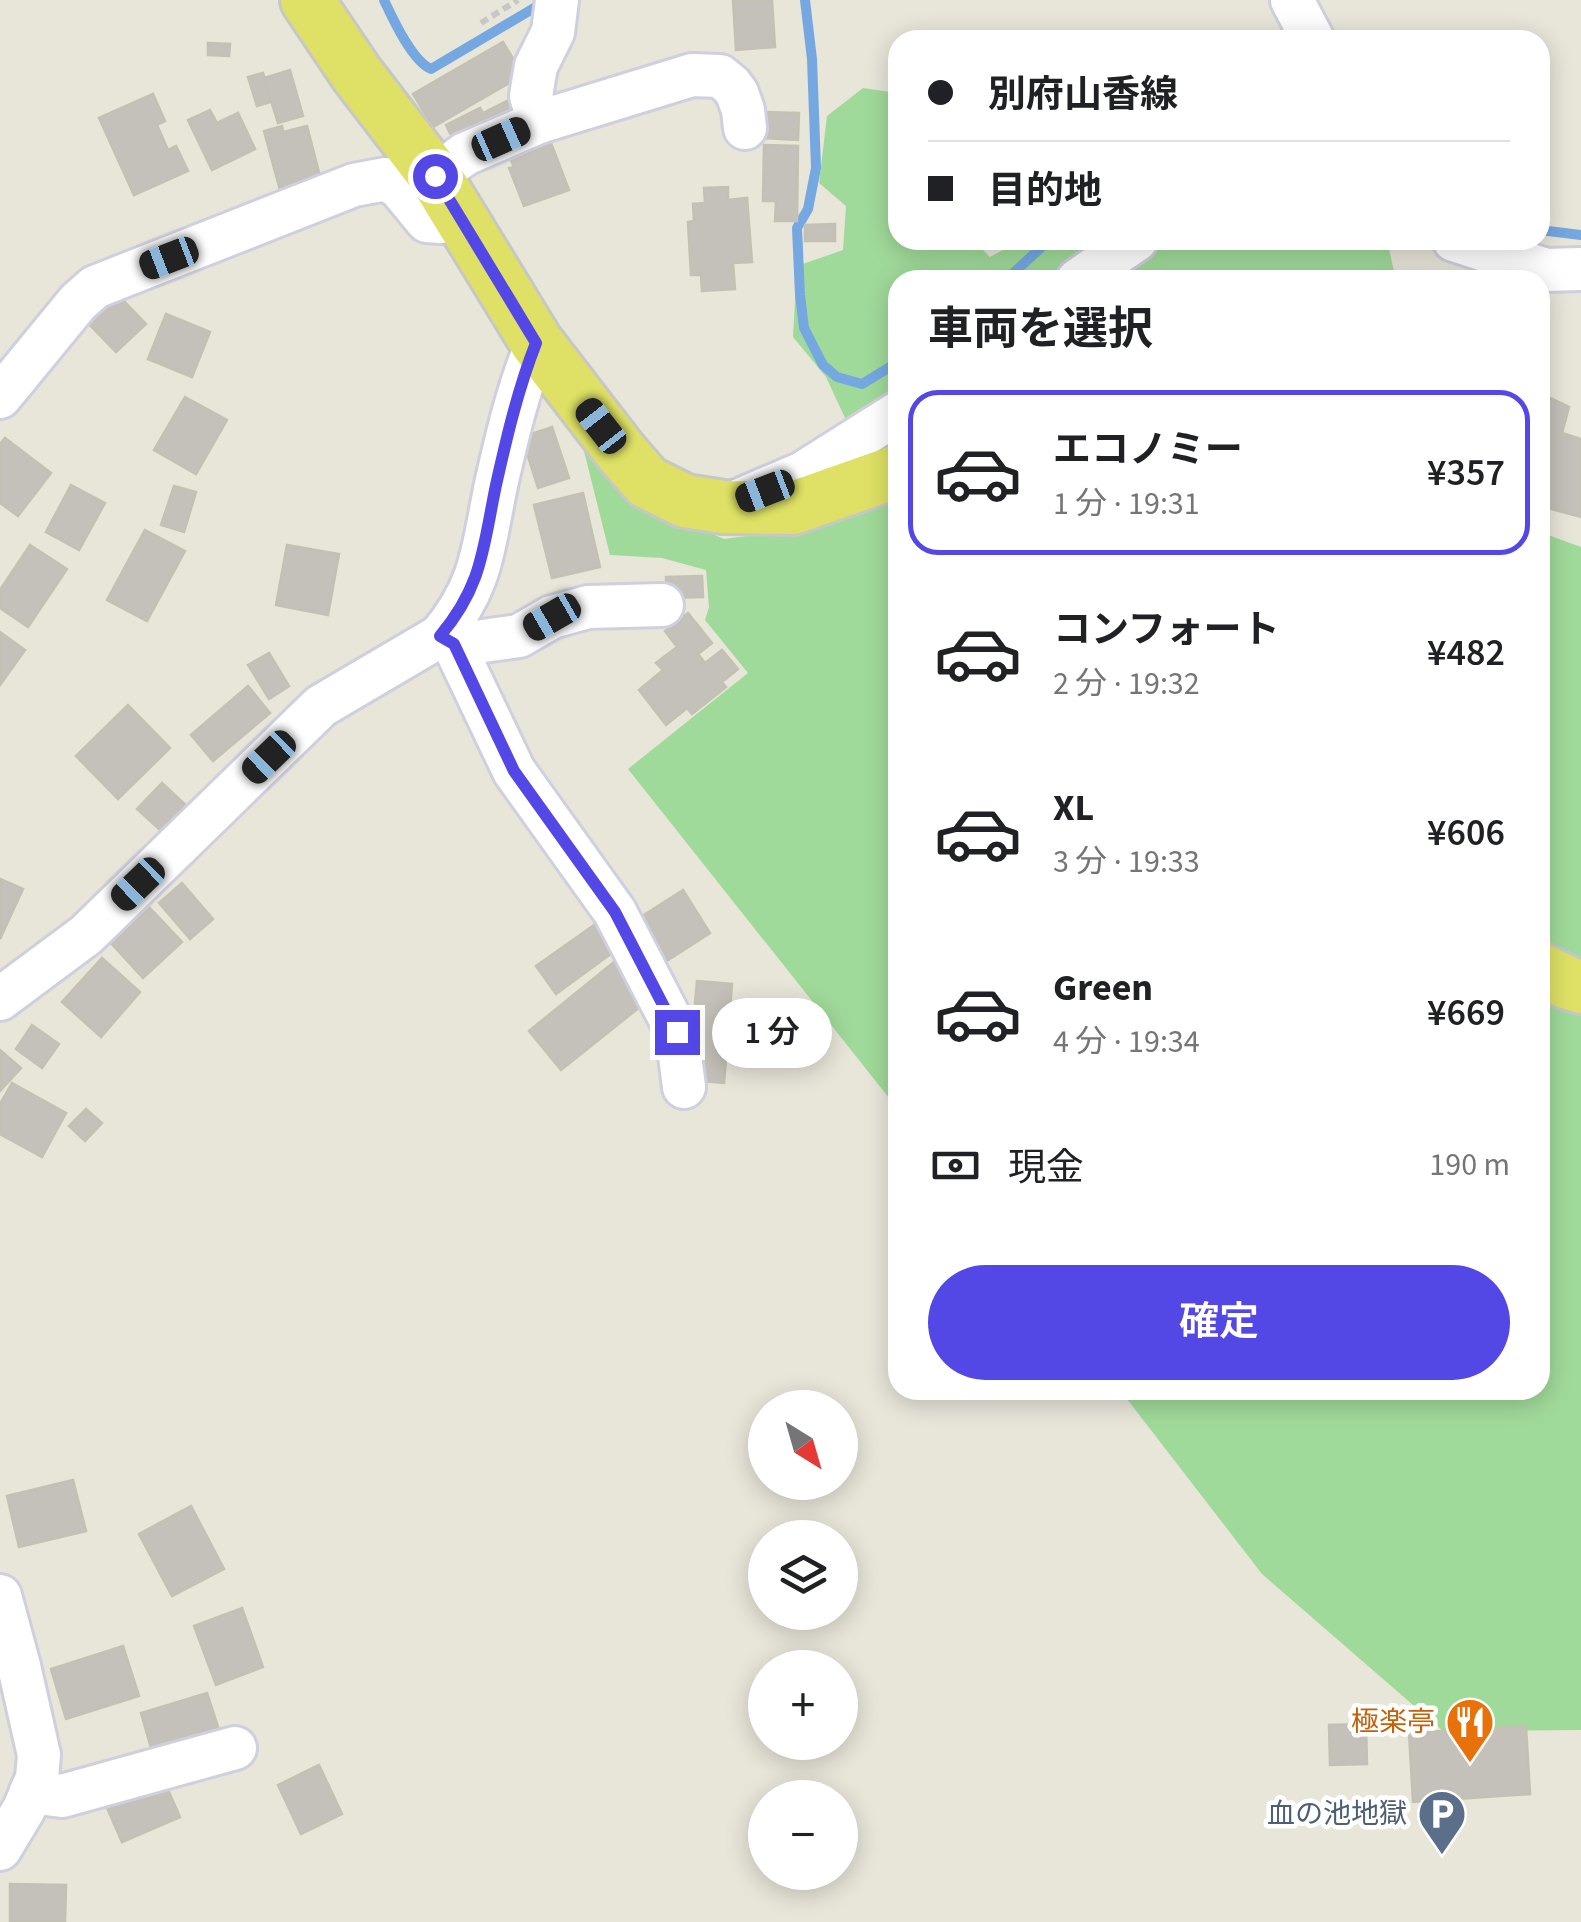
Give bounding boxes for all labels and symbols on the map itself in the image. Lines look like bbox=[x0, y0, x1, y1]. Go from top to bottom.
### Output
car bbox=[467, 113, 535, 165]
route start bbox=[413, 154, 458, 199]
car bbox=[136, 233, 202, 283]
car bbox=[571, 393, 631, 459]
car bbox=[732, 466, 798, 516]
car bbox=[519, 589, 585, 645]
car bbox=[237, 725, 301, 789]
car bbox=[106, 852, 170, 916]
callout: 1 分 bbox=[712, 997, 832, 1067]
route end bbox=[655, 1010, 700, 1055]
north arrow bbox=[748, 1390, 858, 1500]
restaurant icon: 極楽亭 bbox=[1444, 1696, 1496, 1764]
place label: 極楽亭 bbox=[1351, 1702, 1435, 1742]
parking icon: 血の池地獄 bbox=[1416, 1788, 1468, 1856]
place label: 血の池地獄 bbox=[1267, 1794, 1407, 1834]

